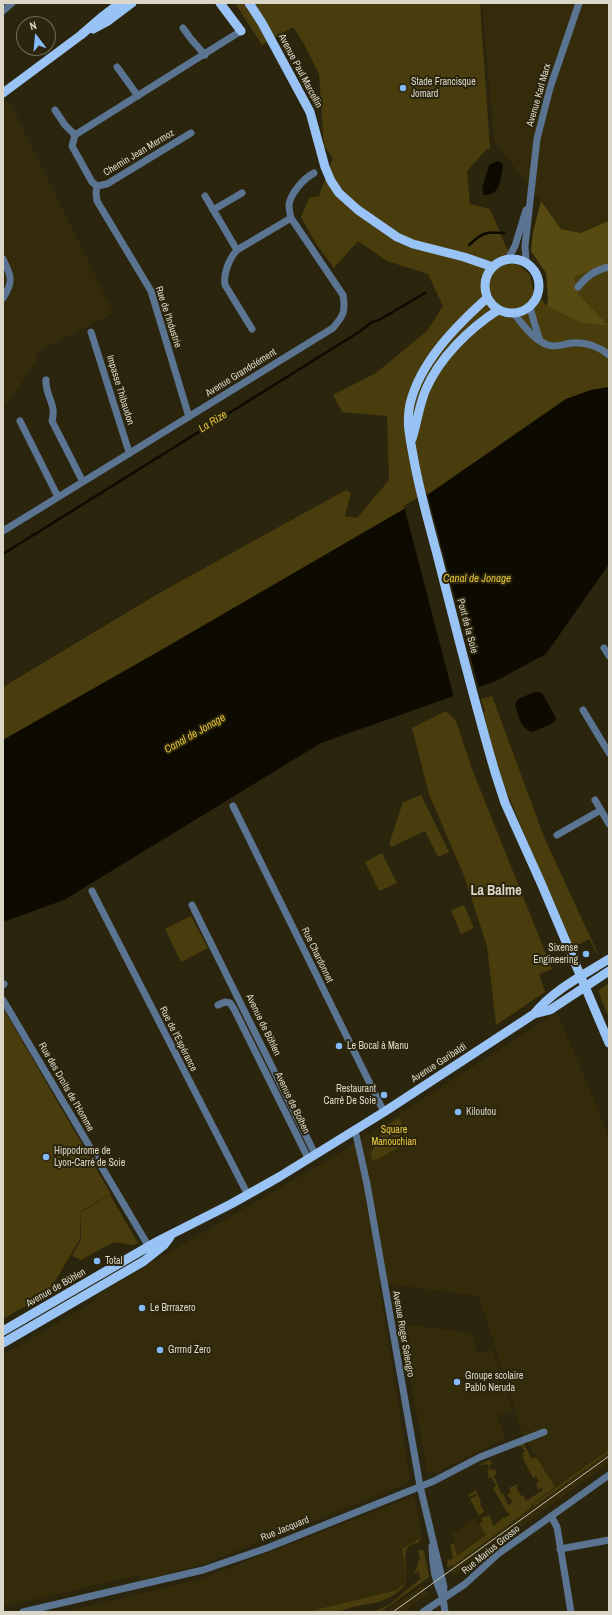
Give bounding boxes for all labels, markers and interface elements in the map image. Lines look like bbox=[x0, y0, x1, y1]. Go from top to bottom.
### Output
north arrow bbox=[16, 16, 56, 56]
text: N bbox=[28, 18, 38, 33]
street label: Avenue Paul Marcellin bbox=[275, 32, 325, 110]
street label: Avenue Karl Marx bbox=[524, 62, 554, 128]
place label: Stade Francisque Jomard bbox=[411, 76, 476, 100]
marker: Stade Francisque Jomard bbox=[398, 83, 408, 93]
street label: Chemin Jean Mermoz bbox=[101, 127, 177, 179]
street label: Rue de l'Industrie bbox=[152, 285, 184, 349]
street label: Avenue Grandclément bbox=[203, 346, 279, 400]
street label: Impasse Thibaudon bbox=[104, 354, 136, 426]
water label: La Rize bbox=[196, 408, 230, 436]
water label: Canal de Jonage bbox=[443, 572, 511, 586]
street label: Pont de la Soie bbox=[454, 597, 480, 655]
water label: Canal de Jonage bbox=[162, 711, 228, 757]
district label: La Balme bbox=[470, 883, 522, 899]
street label: Rue Chardonnet bbox=[298, 925, 336, 985]
place label: Sixense Engineering bbox=[533, 942, 578, 966]
marker: Sixense Engineering bbox=[581, 949, 591, 959]
street label: Avenue de Böhlen bbox=[243, 992, 283, 1058]
street label: Rue de l'Espérance bbox=[156, 1005, 200, 1073]
street label: Rue des Droits de l'Homme bbox=[36, 1040, 96, 1134]
place label: Le Bocal à Manu bbox=[347, 1040, 409, 1052]
marker: Le Bocal à Manu bbox=[334, 1041, 344, 1051]
street label: Avenue Garibaldi bbox=[409, 1041, 469, 1085]
street label: Avenue de Bolhen bbox=[272, 1070, 312, 1136]
place label: Restaurant Carré De Soie bbox=[324, 1083, 376, 1106]
marker: Restaurant Carré De Soie bbox=[379, 1090, 389, 1100]
place label: Kiloutou bbox=[466, 1106, 496, 1118]
marker: Kiloutou bbox=[453, 1107, 463, 1117]
park label: Square Manouchian bbox=[371, 1124, 417, 1148]
place label: Hippodrome de Lyon-Carré de Soie bbox=[54, 1145, 125, 1168]
marker: Hippodrome de Lyon-Carré de Soie bbox=[41, 1152, 51, 1162]
place label: Total bbox=[105, 1255, 122, 1267]
marker: Total bbox=[92, 1256, 102, 1266]
street label: Avenue de Böhlen bbox=[24, 1266, 88, 1310]
street label: Avenue Roger Salengro bbox=[390, 1290, 416, 1378]
place label: Le Brrrazero bbox=[150, 1302, 196, 1314]
marker: Le Brrrazero bbox=[137, 1303, 147, 1313]
place label: Grrrnd Zero bbox=[168, 1344, 211, 1356]
marker: Grrrnd Zero bbox=[155, 1345, 165, 1355]
place label: Groupe scolaire Pablo Neruda bbox=[465, 1370, 523, 1394]
marker: Groupe scolaire Pablo Neruda bbox=[452, 1377, 462, 1387]
street label: Rue Jacquard bbox=[259, 1514, 311, 1544]
street label: Rue Marius Grosso bbox=[460, 1523, 522, 1577]

